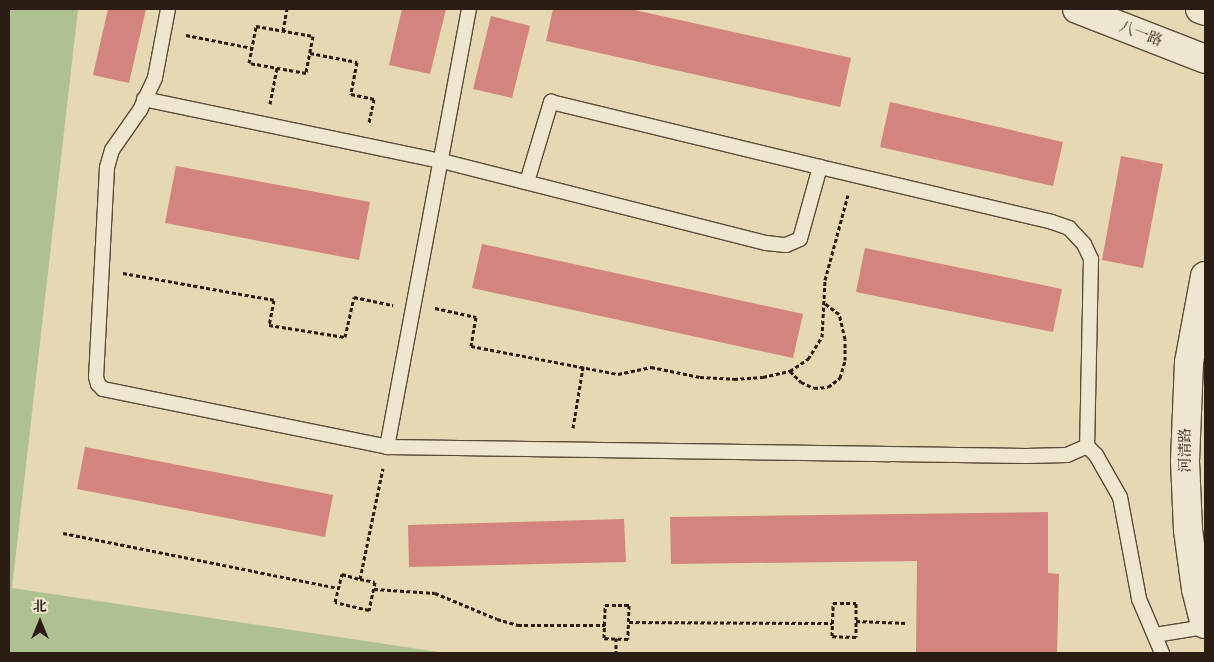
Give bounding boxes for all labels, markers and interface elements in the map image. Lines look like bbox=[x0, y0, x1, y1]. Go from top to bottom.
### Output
street label: 八一路 bbox=[1117, 18, 1165, 50]
street label: 河清路 bbox=[1177, 428, 1195, 472]
north arrow bbox=[15, 597, 65, 647]
text: 北 bbox=[33, 597, 47, 616]

